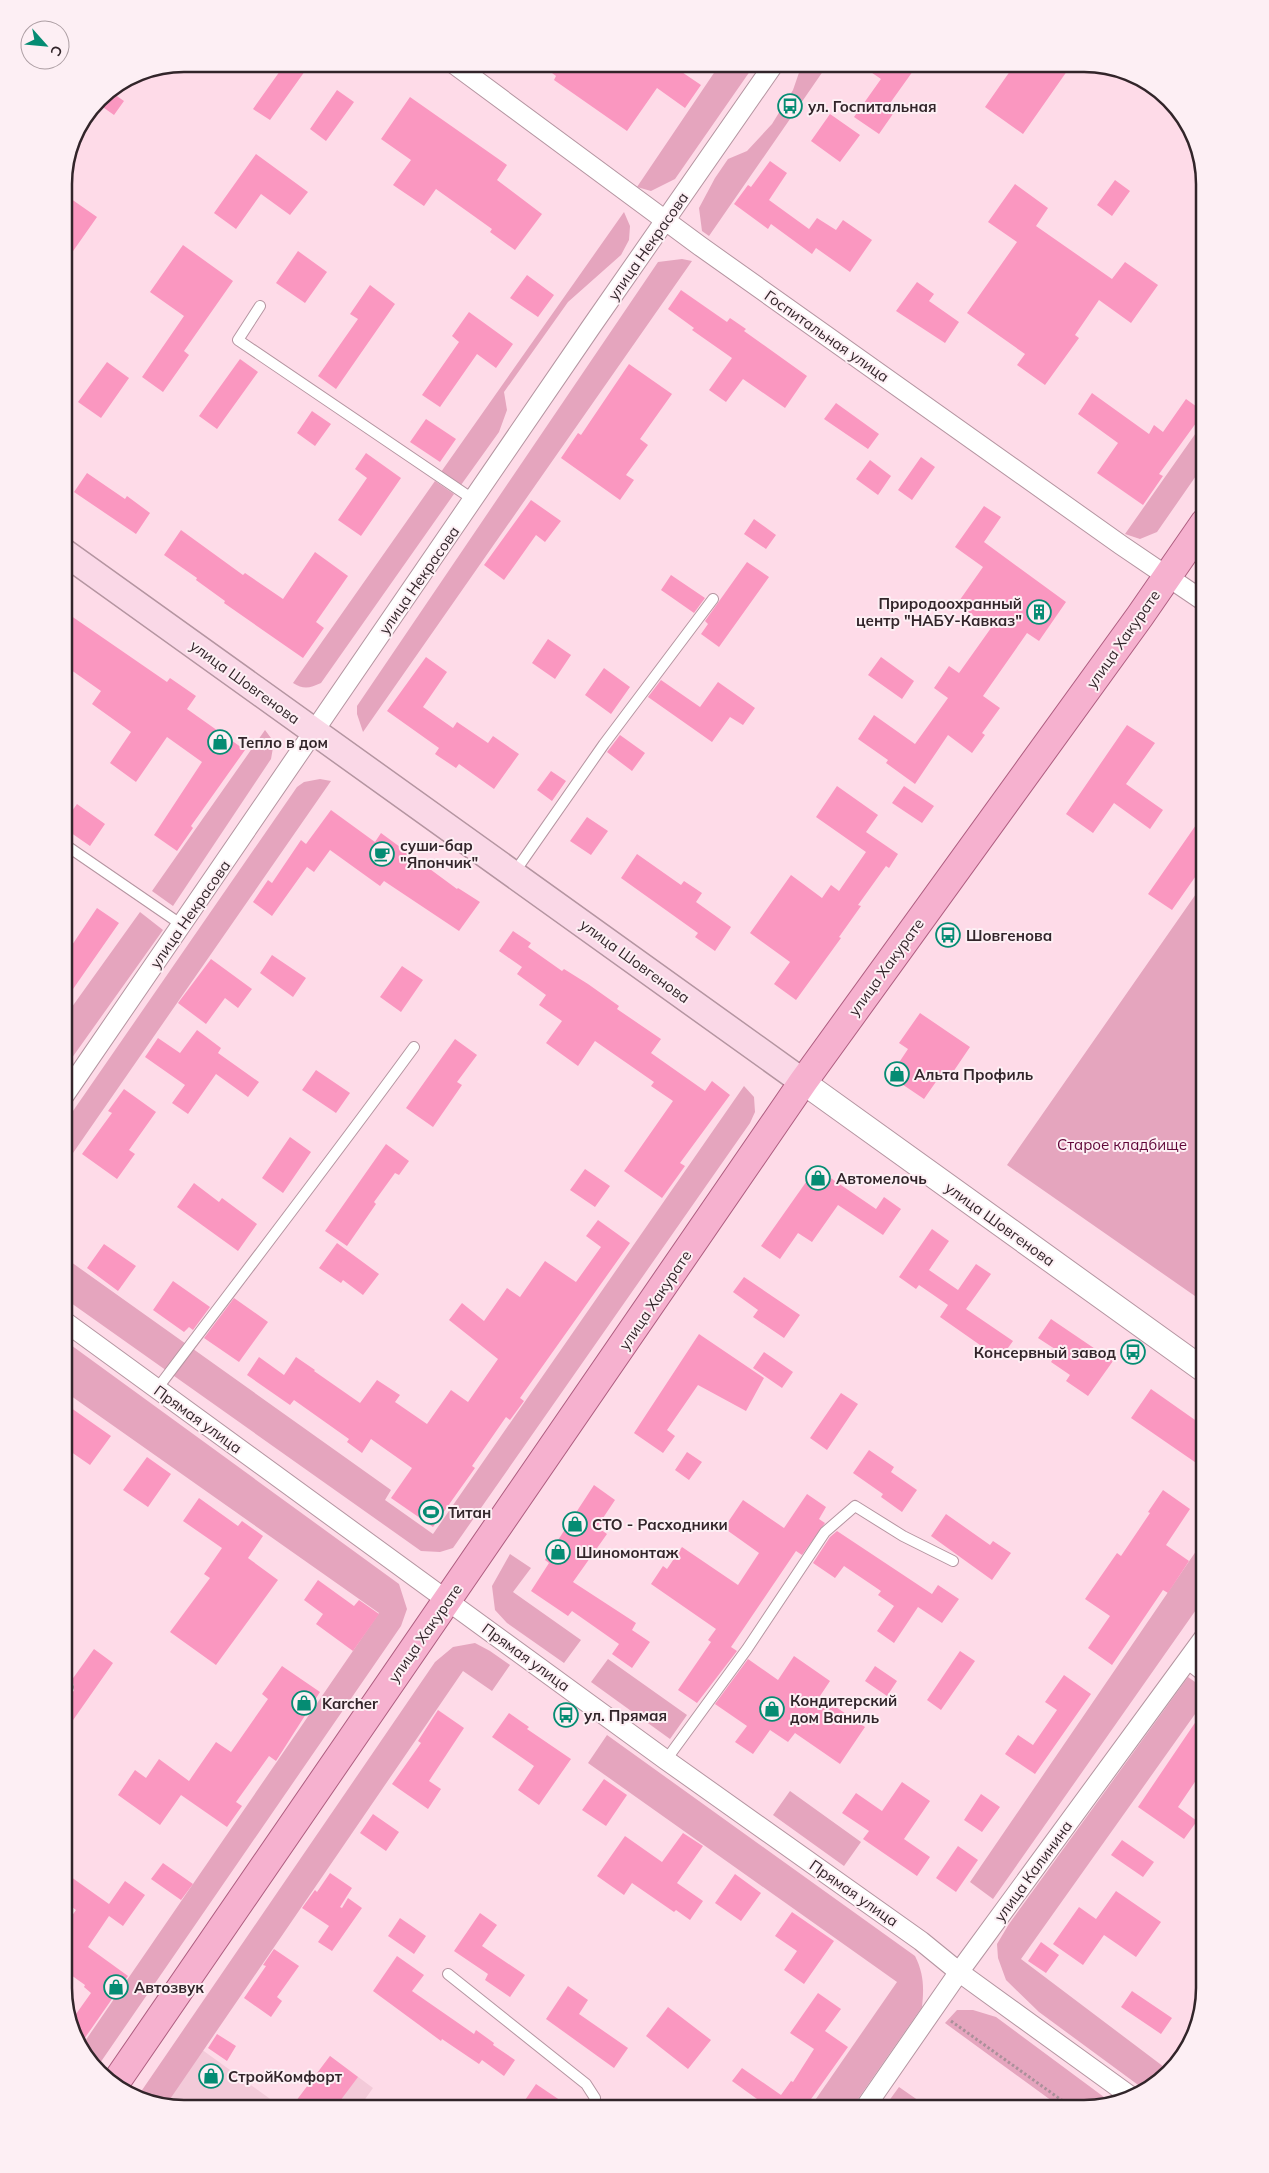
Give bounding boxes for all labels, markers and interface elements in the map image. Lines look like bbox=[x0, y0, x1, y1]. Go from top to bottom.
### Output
north arrow bbox=[20, 20, 70, 70]
text: С bbox=[46, 43, 67, 59]
bus stop icon: ул. Госпитальная bbox=[777, 93, 803, 119]
place label: ул. Госпитальная bbox=[808, 97, 937, 116]
street label: улица Некрасова bbox=[604, 188, 692, 304]
street label: Госпитальная улица bbox=[761, 286, 893, 386]
street label: улица Некрасова bbox=[375, 522, 463, 638]
street label: улица Хакурате bbox=[1082, 586, 1164, 692]
place label: Природоохранный центр "НАБУ-Кавказ" bbox=[856, 594, 1022, 630]
building icon: Природоохранный центр "НАБУ-Кавказ" bbox=[1026, 599, 1052, 625]
street label: улица Шовгенова bbox=[186, 636, 304, 728]
shop icon: Тепло в дом bbox=[207, 729, 233, 755]
place label: Тепло в дом bbox=[238, 733, 328, 752]
place label: суши-бар "Япончик" bbox=[400, 836, 478, 872]
cafe icon: суши-бар "Япончик" bbox=[369, 841, 395, 867]
street label: улица Некрасова bbox=[146, 856, 234, 972]
street label: улица Хакурате bbox=[844, 914, 928, 1020]
street label: улица Шовгенова bbox=[576, 915, 694, 1007]
bus stop icon: Шовгенова bbox=[935, 922, 961, 948]
place label: Шовгенова bbox=[966, 926, 1052, 945]
shop icon: Альта Профиль bbox=[884, 1061, 910, 1087]
place label: Альта Профиль bbox=[914, 1065, 1033, 1084]
park label: Старое кладбище bbox=[1057, 1135, 1187, 1154]
shop icon: Автомелочь bbox=[805, 1165, 831, 1191]
place label: Автомелочь bbox=[836, 1169, 927, 1188]
street label: улица Шовгенова bbox=[941, 1178, 1059, 1270]
street label: улица Хакурате bbox=[615, 1247, 695, 1353]
bus stop icon: Консервный завод bbox=[1120, 1339, 1146, 1365]
place label: Консервный завод bbox=[974, 1343, 1117, 1362]
street label: Прямая улица bbox=[150, 1381, 246, 1457]
sports icon: Титан bbox=[418, 1499, 444, 1525]
place label: Титан bbox=[448, 1503, 491, 1522]
shop icon: СТО - Расходники bbox=[562, 1511, 588, 1537]
place label: СТО - Расходники bbox=[592, 1515, 728, 1534]
shop icon: Шиномонтаж bbox=[545, 1539, 571, 1565]
place label: Шиномонтаж bbox=[576, 1543, 679, 1562]
street label: улица Хакурате bbox=[384, 1580, 466, 1686]
street label: Прямая улица bbox=[478, 1619, 574, 1695]
shop icon: Karcher bbox=[291, 1690, 317, 1716]
place label: Кондитерский дом Ваниль bbox=[790, 1691, 897, 1727]
place label: Karcher bbox=[322, 1694, 378, 1713]
shop icon: Кондитерский дом Ваниль bbox=[759, 1696, 785, 1722]
bus stop icon: ул. Прямая bbox=[553, 1702, 579, 1728]
place label: ул. Прямая bbox=[584, 1706, 667, 1725]
street label: улица Калинина bbox=[990, 1817, 1076, 1925]
street label: Прямая улица bbox=[806, 1855, 902, 1931]
shop icon: Автозвук bbox=[103, 1974, 129, 2000]
place label: Автозвук bbox=[134, 1978, 204, 1997]
shop icon: СтройКомфорт bbox=[198, 2063, 224, 2089]
place label: СтройКомфорт bbox=[228, 2067, 343, 2086]

